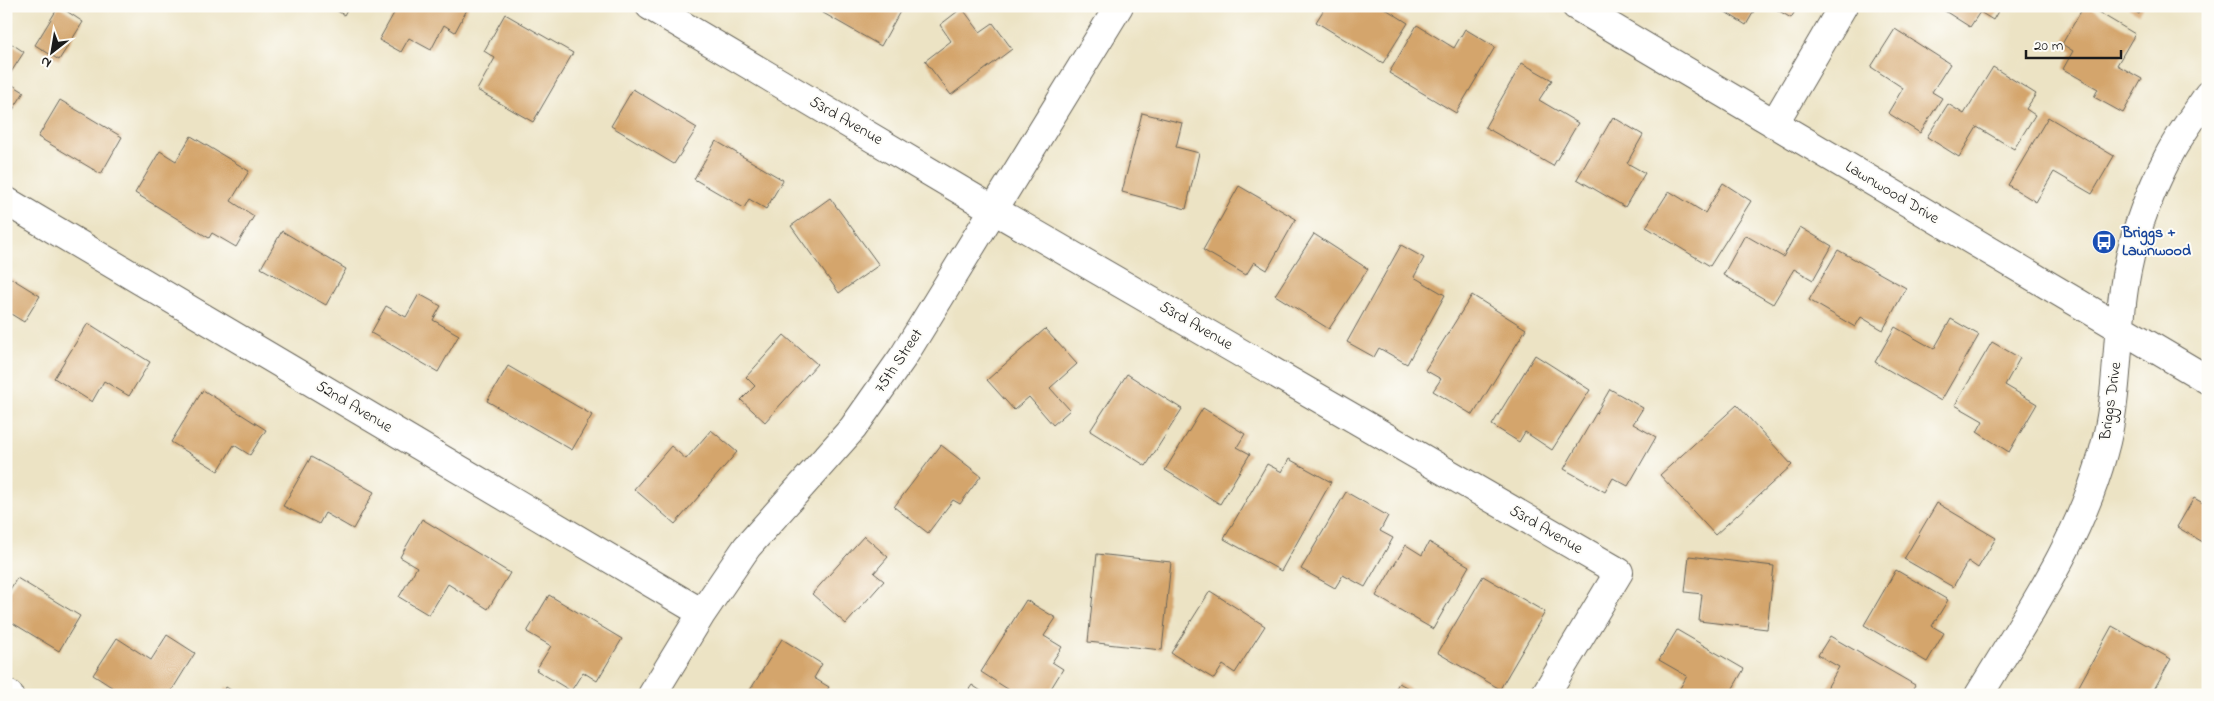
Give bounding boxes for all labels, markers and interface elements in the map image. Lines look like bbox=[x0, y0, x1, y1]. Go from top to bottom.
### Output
north arrow bbox=[28, 28, 78, 78]
scale bar bbox=[2026, 28, 2122, 60]
text: 20 m bbox=[2034, 35, 2064, 57]
text: N bbox=[37, 50, 56, 73]
street label: 53rd Avenue bbox=[805, 90, 888, 152]
street label: Lawnwood Drive bbox=[1840, 155, 1944, 231]
place label: Briggs + Lawnwood bbox=[2121, 221, 2191, 263]
bus stop icon: Briggs + Lawnwood bbox=[2091, 229, 2117, 255]
street label: 53rd Avenue bbox=[1155, 295, 1238, 357]
street label: 75th Street bbox=[869, 323, 930, 398]
street label: Briggs Drive bbox=[2094, 360, 2128, 443]
street label: 52nd Avenue bbox=[311, 375, 398, 440]
street label: 53rd Avenue bbox=[1505, 499, 1588, 561]

